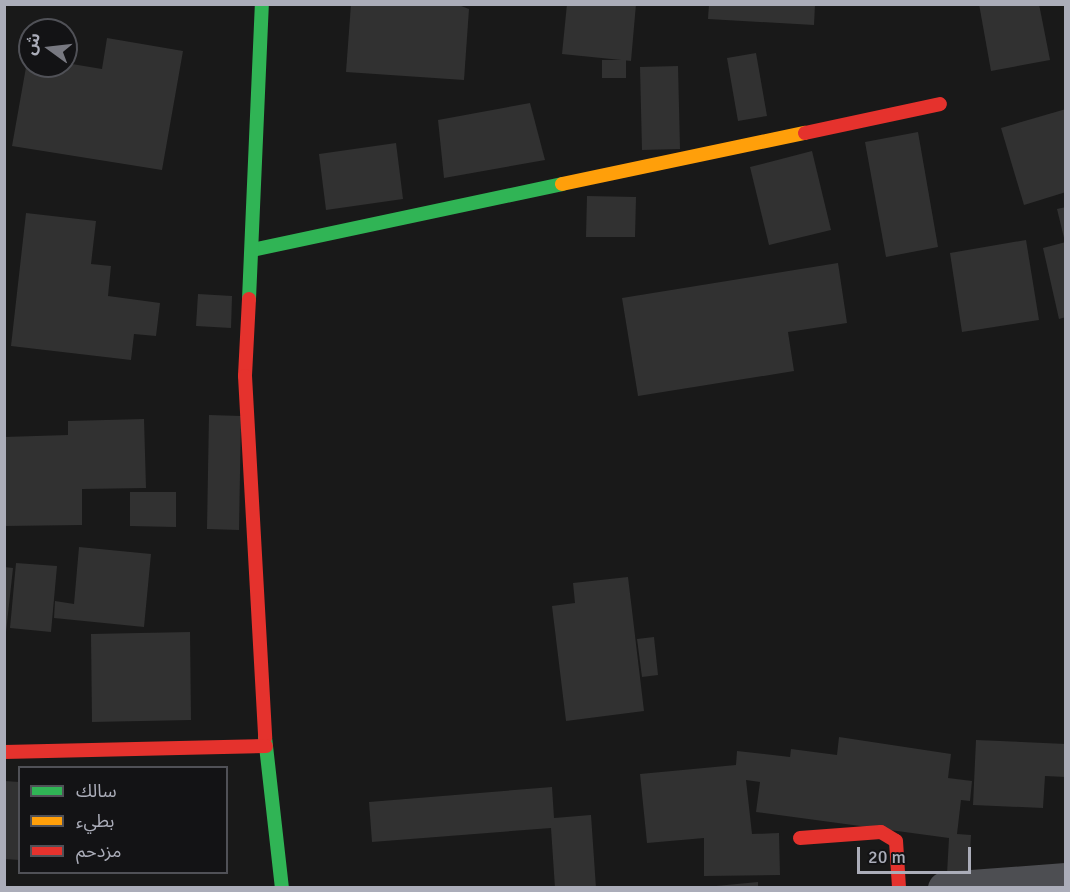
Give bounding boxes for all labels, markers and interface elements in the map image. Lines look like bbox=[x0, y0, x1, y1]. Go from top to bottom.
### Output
north arrow bbox=[18, 18, 78, 78]
text: ش bbox=[20, 31, 45, 57]
legend bbox=[18, 766, 228, 874]
text: سالك bbox=[76, 780, 117, 802]
text: بطيء bbox=[76, 810, 114, 832]
scale bar bbox=[860, 835, 974, 873]
text: مزدحم bbox=[76, 840, 121, 862]
text: 20 m bbox=[868, 846, 906, 868]

